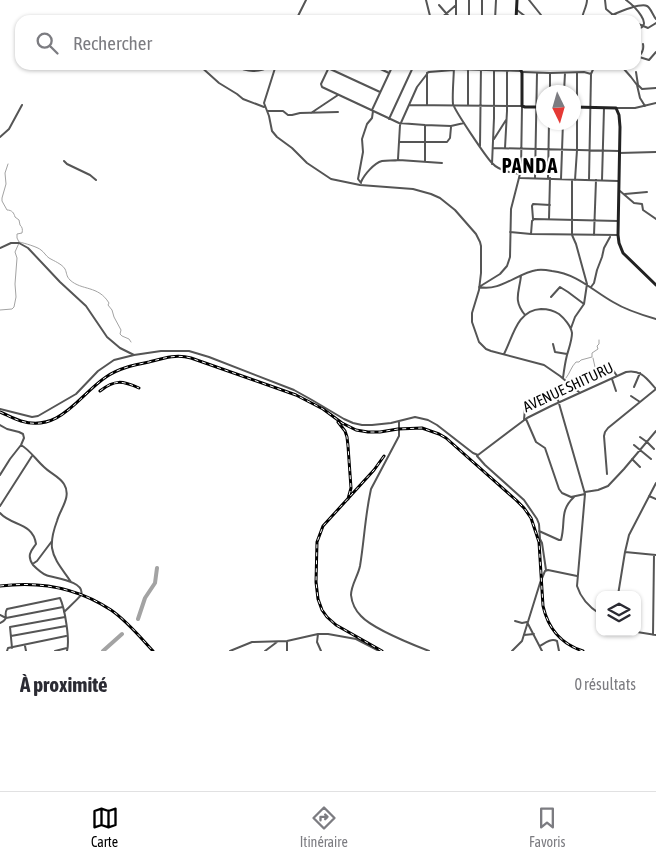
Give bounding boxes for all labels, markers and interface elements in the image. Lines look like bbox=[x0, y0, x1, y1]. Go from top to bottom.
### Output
search box bbox=[15, 15, 641, 70]
icon: search bbox=[33, 29, 61, 57]
text: Rechercher bbox=[73, 32, 152, 54]
north arrow bbox=[536, 85, 581, 130]
district label: PANDA bbox=[502, 154, 558, 177]
street label: AVENUE SHITURU bbox=[520, 359, 616, 415]
map controls bbox=[596, 591, 641, 636]
button: layers bbox=[596, 591, 641, 636]
text: À proximité bbox=[20, 672, 108, 696]
text: 0 résultats bbox=[574, 675, 636, 693]
tab: Carte bbox=[91, 804, 119, 850]
tab: Itinéraire bbox=[300, 804, 348, 850]
tab: Favoris bbox=[529, 804, 565, 850]

